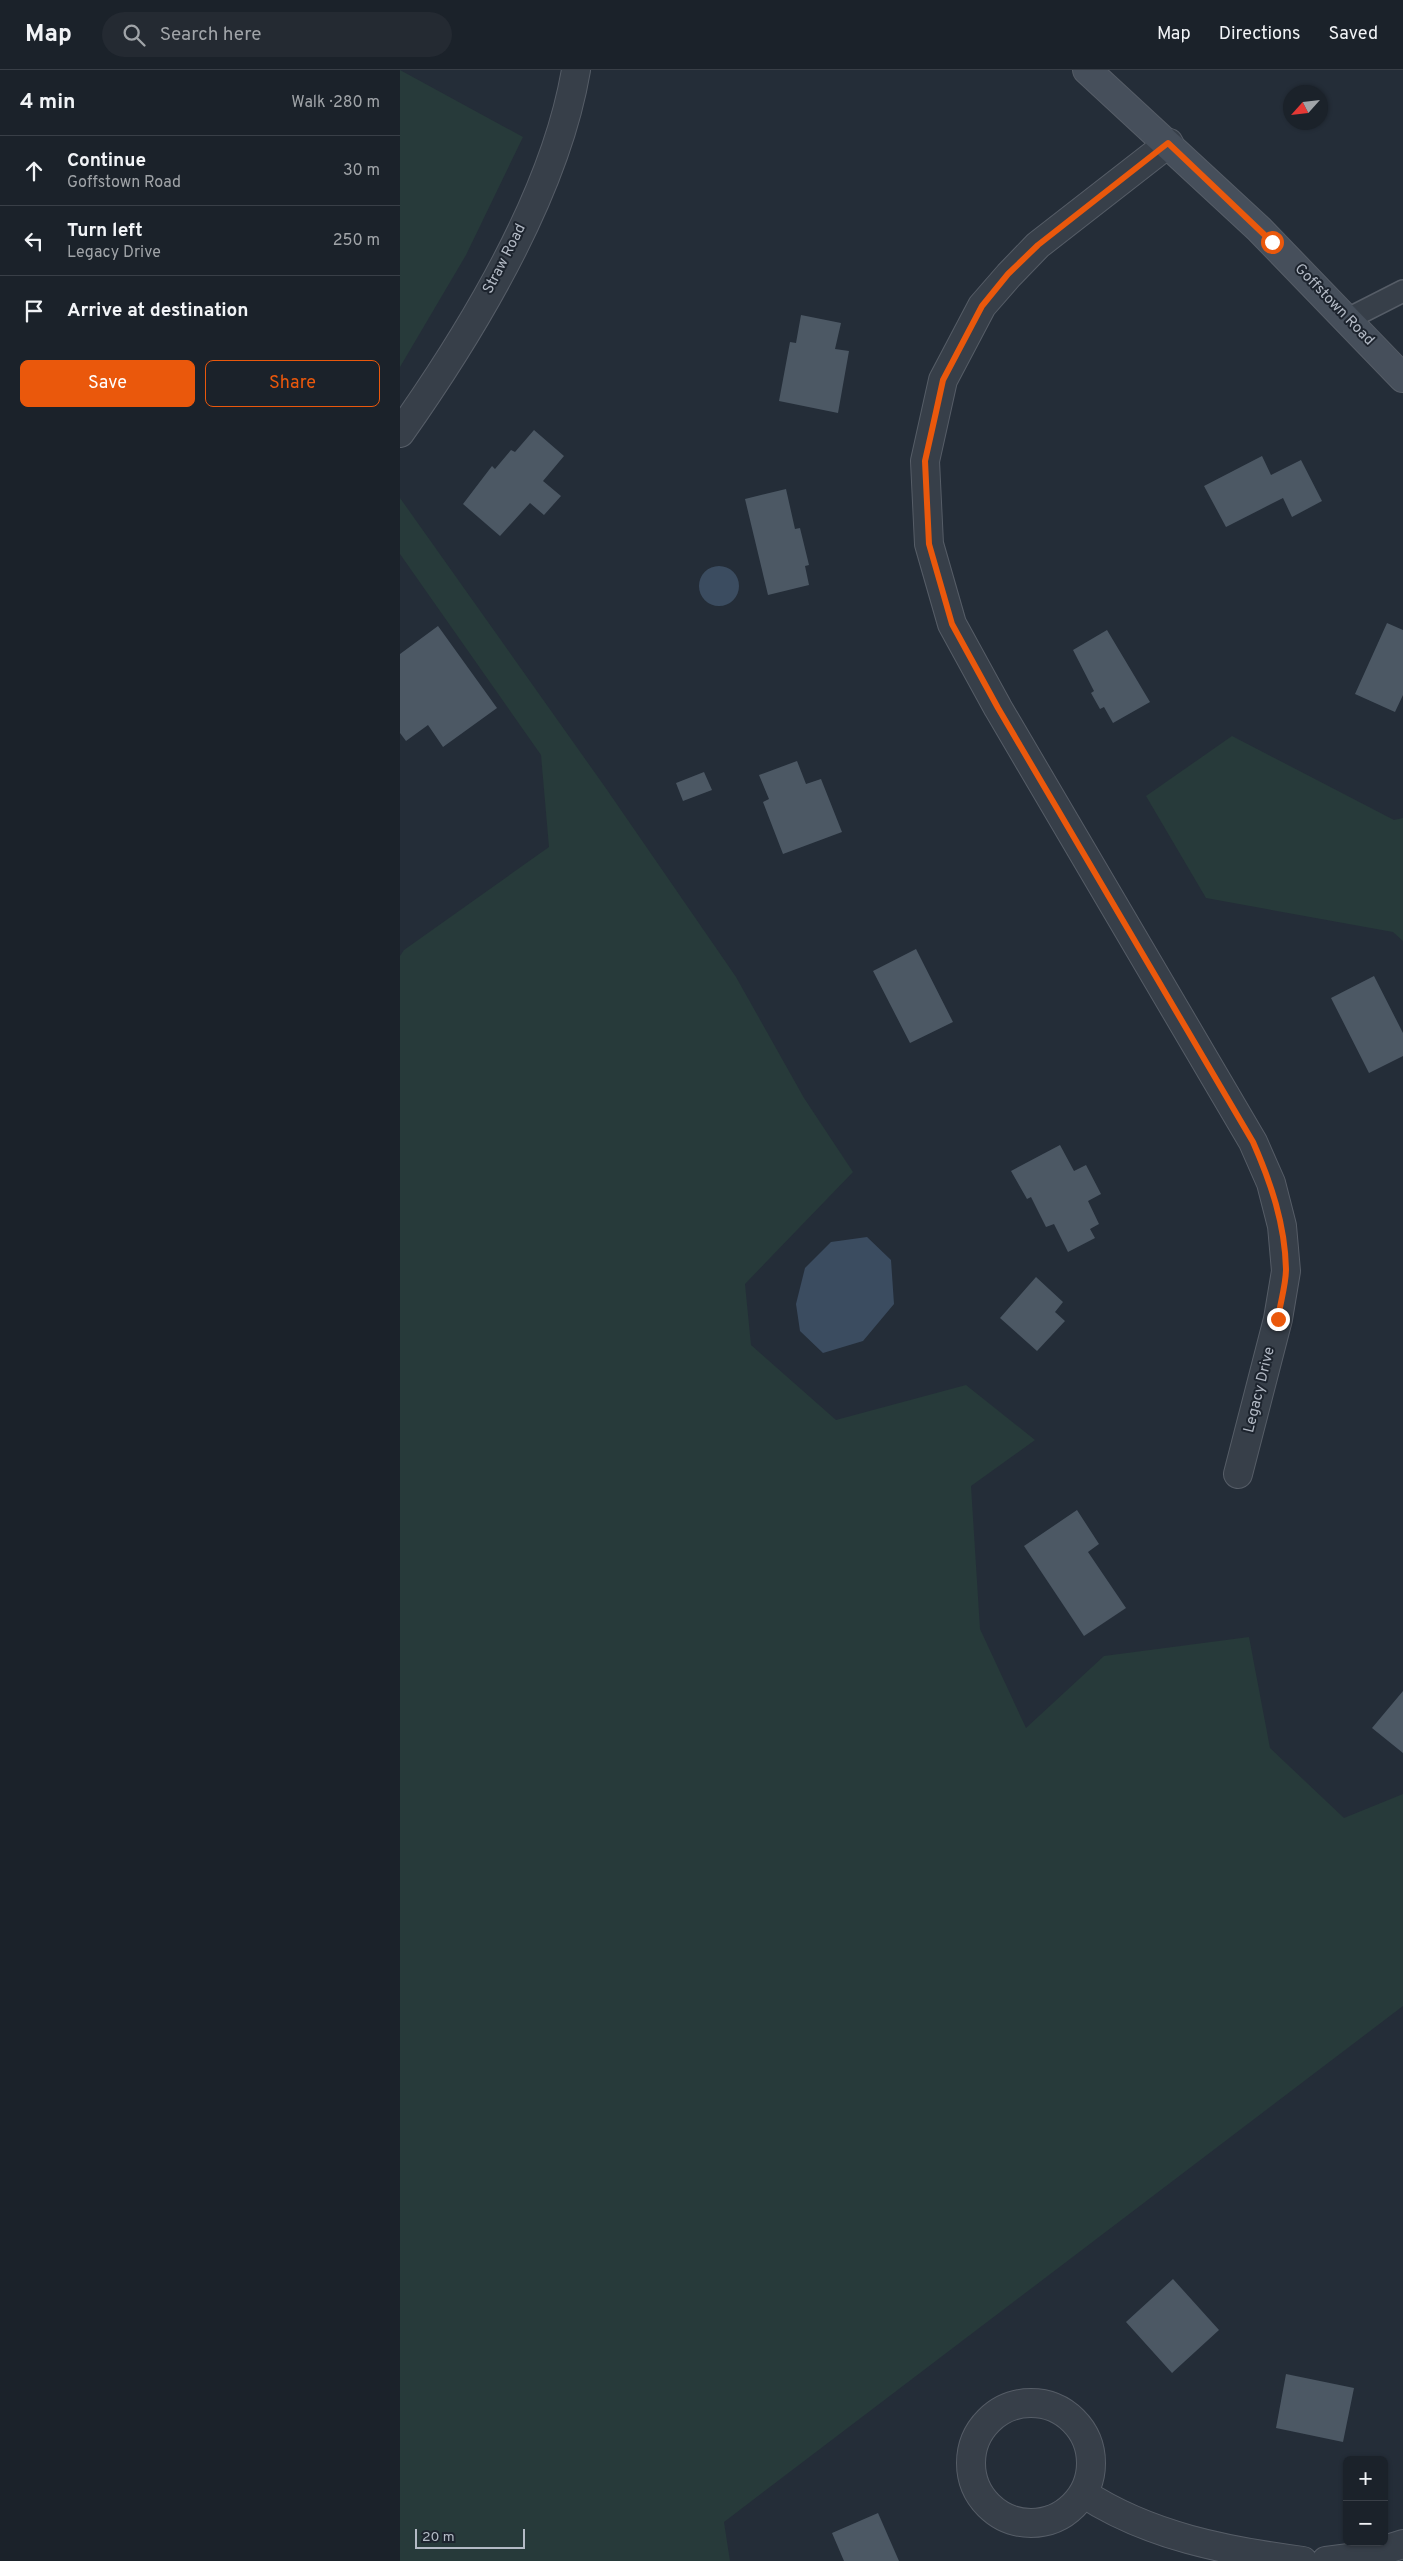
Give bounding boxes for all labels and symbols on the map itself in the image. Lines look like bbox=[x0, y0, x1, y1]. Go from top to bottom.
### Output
north arrow bbox=[1283, 85, 1328, 130]
street label: Straw Road bbox=[479, 221, 531, 297]
route start bbox=[1261, 231, 1284, 254]
street label: Goffstown Road bbox=[1290, 260, 1378, 350]
route end bbox=[1267, 1308, 1290, 1331]
street label: Legacy Drive bbox=[1240, 1345, 1280, 1435]
scale bar bbox=[415, 2526, 525, 2549]

